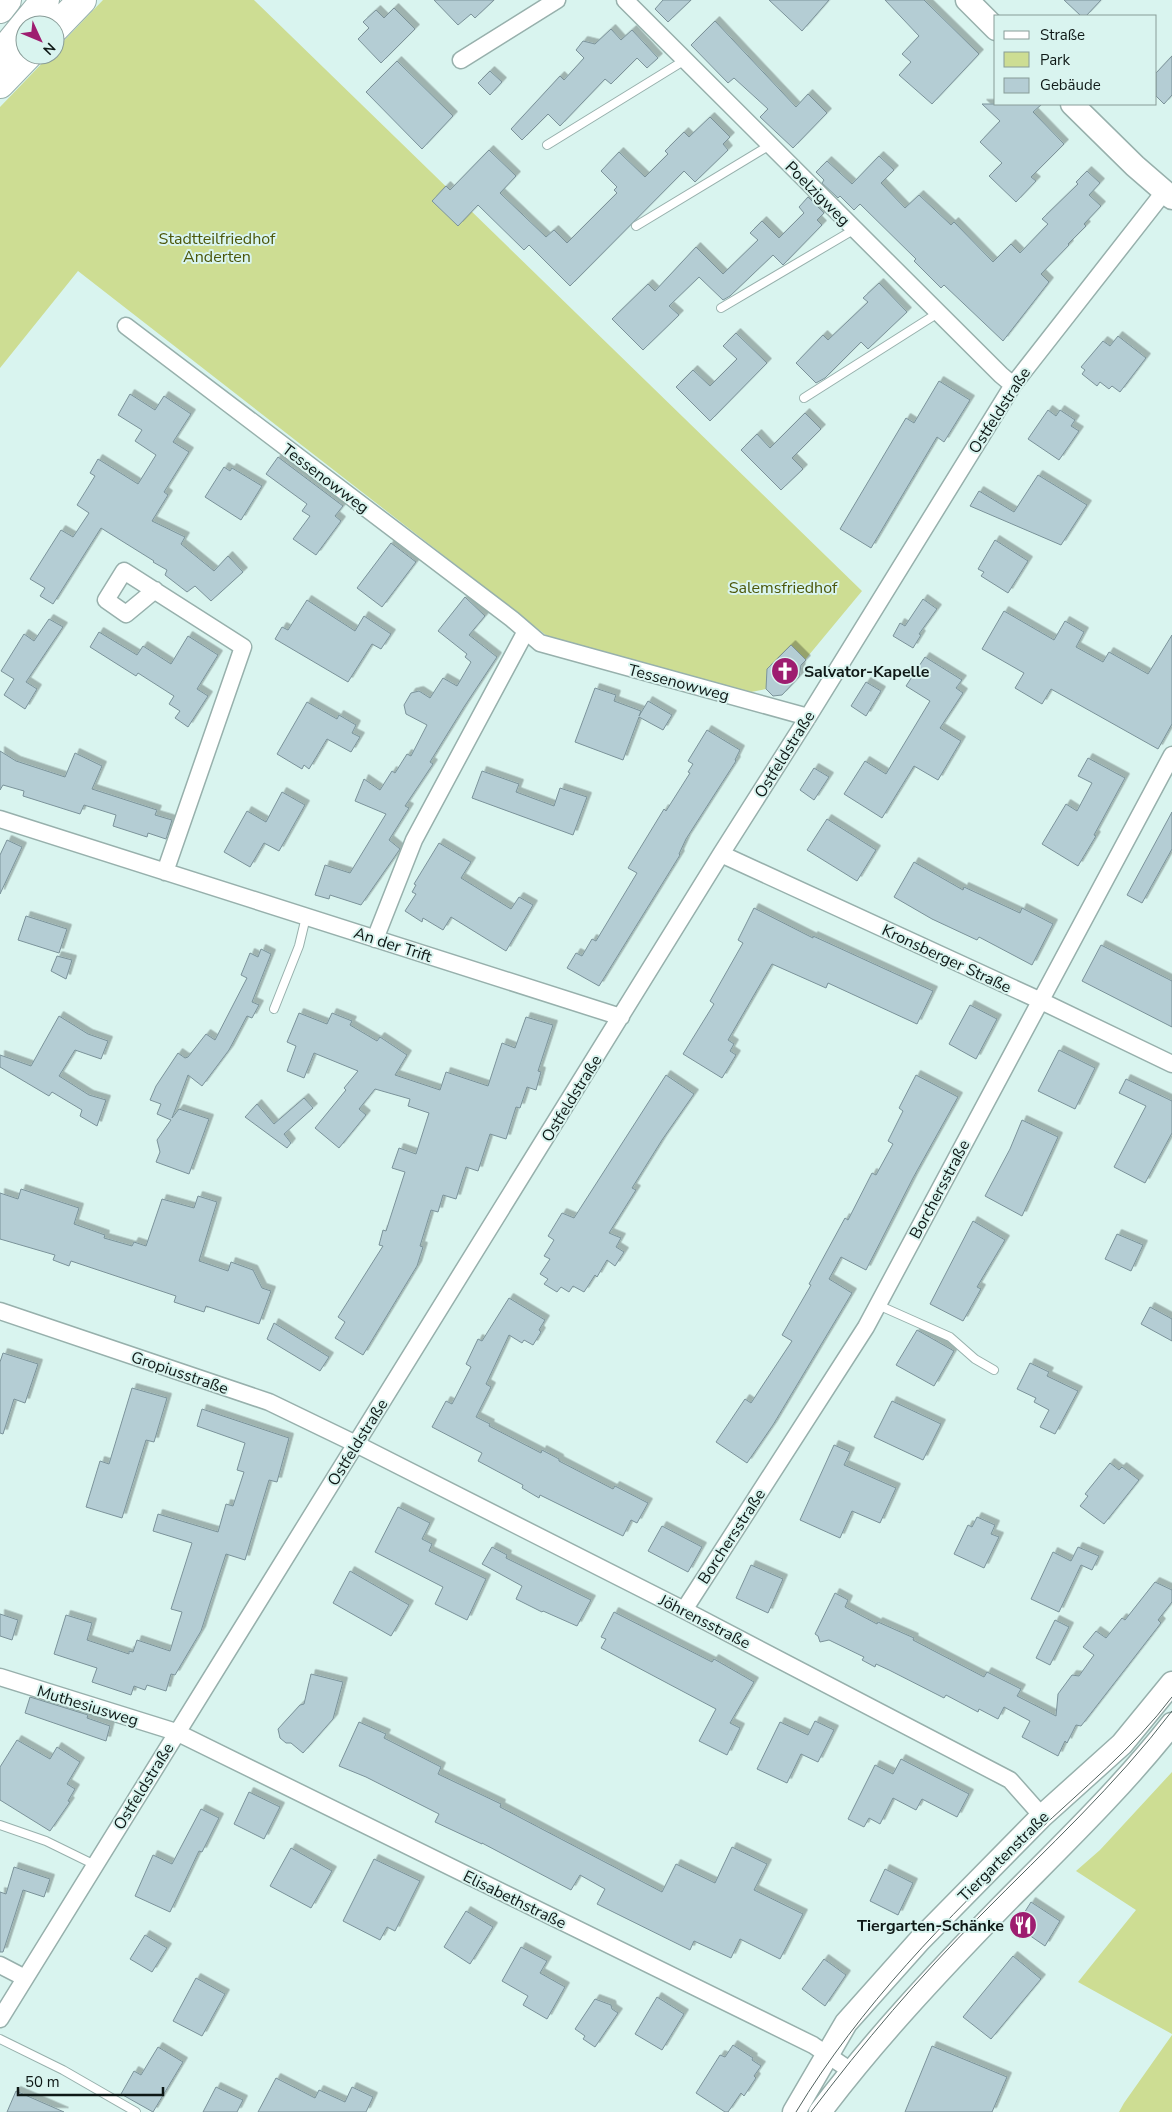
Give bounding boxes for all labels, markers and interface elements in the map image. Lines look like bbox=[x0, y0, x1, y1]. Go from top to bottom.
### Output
north arrow bbox=[15, 15, 65, 65]
legend bbox=[994, 15, 1157, 105]
text: Straße bbox=[1040, 25, 1085, 45]
text: N bbox=[39, 38, 59, 59]
text: Park bbox=[1040, 50, 1070, 70]
text: Gebäude bbox=[1040, 75, 1101, 95]
street label: Poelzigweg bbox=[780, 156, 855, 231]
park label: Stadtteilfriedhof Anderten bbox=[159, 228, 276, 268]
street label: Ostfeldstraße bbox=[964, 363, 1036, 458]
street label: Tessenowweg bbox=[277, 439, 373, 519]
park label: Salemsfriedhof bbox=[729, 577, 838, 599]
church icon: Salvator-Kapelle bbox=[770, 656, 800, 686]
street label: Tessenowweg bbox=[626, 659, 732, 707]
place label: Salvator-Kapelle bbox=[804, 661, 930, 683]
street label: Ostfeldstraße bbox=[749, 707, 820, 802]
street label: Kronsberger Straße bbox=[878, 919, 1015, 999]
street label: An der Trift bbox=[351, 922, 435, 968]
street label: Ostfeldstraße bbox=[536, 1051, 607, 1146]
street label: Borchersstraße bbox=[904, 1136, 975, 1243]
street label: Gropiusstraße bbox=[128, 1346, 231, 1400]
street label: Ostfeldstraße bbox=[322, 1395, 393, 1490]
street label: Borchersstraße bbox=[693, 1485, 771, 1588]
street label: Jöhrensstraße bbox=[654, 1589, 754, 1654]
street label: Muthesiusweg bbox=[34, 1680, 141, 1732]
street label: Ostfeldstraße bbox=[108, 1739, 179, 1834]
street label: Tiergartenstraße bbox=[953, 1806, 1054, 1907]
street label: Elisabethstraße bbox=[459, 1865, 570, 1934]
restaurant icon: Tiergarten-Schänke bbox=[1008, 1910, 1038, 1940]
place label: Tiergarten-Schänke bbox=[857, 1915, 1004, 1937]
scale bar bbox=[18, 2064, 162, 2096]
text: 50 m bbox=[25, 2072, 60, 2092]

